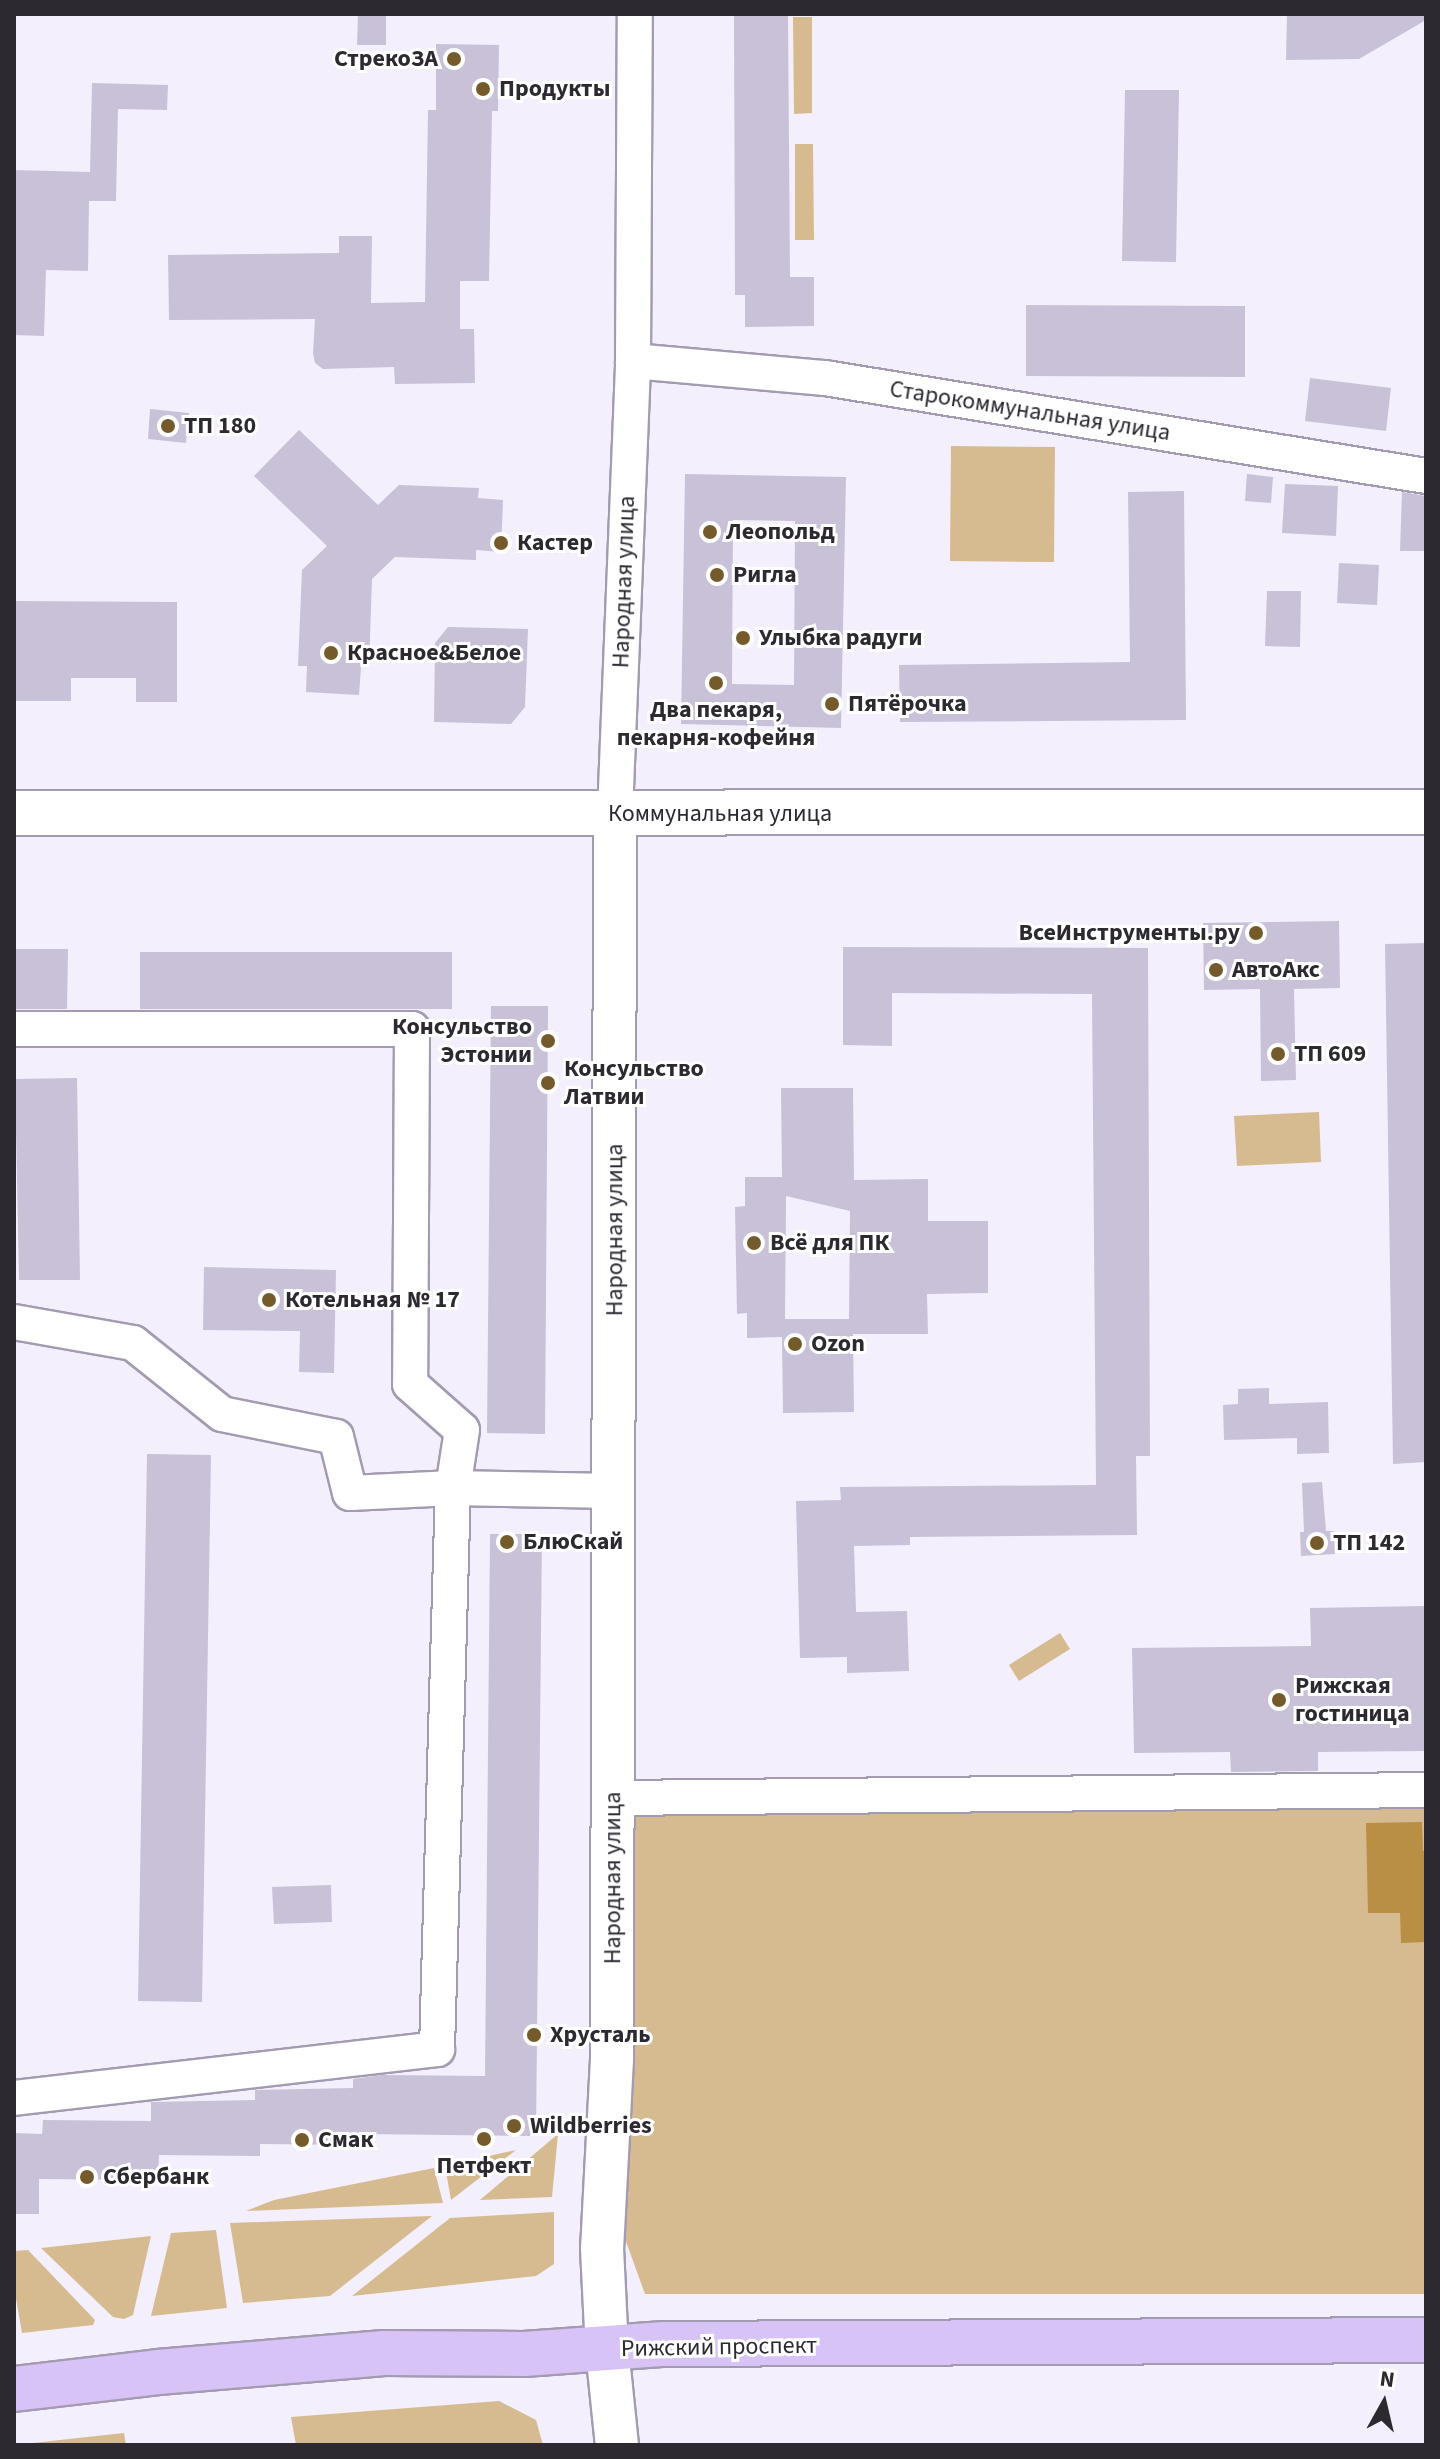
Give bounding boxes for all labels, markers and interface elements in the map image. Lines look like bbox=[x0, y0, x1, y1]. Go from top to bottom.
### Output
place label: СтрекоЗА bbox=[334, 45, 438, 73]
marker: СтрекоЗА bbox=[445, 50, 463, 68]
place label: Продукты bbox=[499, 75, 610, 103]
marker: Продукты bbox=[474, 80, 492, 98]
street label: Старокоммунальная улица bbox=[888, 375, 1172, 447]
place label: ТП 180 bbox=[184, 412, 256, 440]
marker: ТП 180 bbox=[159, 417, 177, 435]
street label: Народная улица bbox=[607, 495, 641, 669]
place label: Леопольд bbox=[726, 518, 835, 546]
marker: Леопольд bbox=[701, 523, 719, 541]
place label: Кастер bbox=[517, 529, 593, 557]
marker: Кастер bbox=[492, 534, 510, 552]
place label: Ригла bbox=[733, 561, 797, 589]
marker: Ригла bbox=[708, 566, 726, 584]
place label: Улыбка радуги bbox=[759, 624, 923, 652]
marker: Улыбка радуги bbox=[734, 629, 752, 647]
place label: Красное&Белое bbox=[347, 639, 521, 667]
marker: Красное&Белое bbox=[322, 644, 340, 662]
marker: Два пекаря, пекарня-кофейня bbox=[707, 674, 725, 692]
place label: Пятёрочка bbox=[848, 690, 967, 718]
marker: Пятёрочка bbox=[823, 695, 841, 713]
place label: Два пекаря, пекарня-кофейня bbox=[617, 696, 815, 752]
street label: Коммунальная улица bbox=[608, 800, 832, 828]
place label: ВсеИнструменты.ру bbox=[1018, 919, 1240, 947]
marker: ВсеИнструменты.ру bbox=[1247, 924, 1265, 942]
place label: АвтоАкс bbox=[1232, 956, 1320, 984]
marker: АвтоАкс bbox=[1207, 961, 1225, 979]
place label: Консульство Эстонии bbox=[392, 1013, 532, 1069]
marker: Консульство Эстонии bbox=[539, 1032, 557, 1050]
place label: ТП 609 bbox=[1294, 1040, 1366, 1068]
marker: ТП 609 bbox=[1269, 1045, 1287, 1063]
place label: Консульство Латвии bbox=[564, 1055, 704, 1111]
marker: Консульство Латвии bbox=[539, 1074, 557, 1092]
street label: Народная улица bbox=[601, 1144, 629, 1316]
place label: Всё для ПК bbox=[770, 1229, 889, 1257]
marker: Всё для ПК bbox=[745, 1234, 763, 1252]
place label: Котельная № 17 bbox=[285, 1286, 460, 1314]
marker: Котельная № 17 bbox=[260, 1291, 278, 1309]
place label: Ozon bbox=[811, 1330, 865, 1358]
marker: Ozon bbox=[786, 1335, 804, 1353]
place label: БлюСкай bbox=[523, 1528, 623, 1556]
place label: ТП 142 bbox=[1333, 1529, 1405, 1557]
marker: БлюСкай bbox=[498, 1533, 516, 1551]
marker: ТП 142 bbox=[1308, 1534, 1326, 1552]
place label: Рижская гостиница bbox=[1295, 1672, 1410, 1728]
marker: Рижская гостиница bbox=[1270, 1691, 1288, 1709]
street label: Народная улица bbox=[599, 1792, 627, 1964]
place label: Хрусталь bbox=[550, 2021, 651, 2049]
marker: Хрусталь bbox=[525, 2026, 543, 2044]
place label: Wildberries bbox=[530, 2112, 652, 2140]
marker: Wildberries bbox=[505, 2117, 523, 2135]
place label: Смак bbox=[318, 2126, 374, 2154]
marker: Петфект bbox=[475, 2130, 493, 2148]
marker: Смак bbox=[293, 2131, 311, 2149]
place label: Петфект bbox=[437, 2152, 531, 2180]
place label: Сбербанк bbox=[103, 2163, 209, 2191]
marker: Сбербанк bbox=[78, 2168, 96, 2186]
street label: Рижский проспект bbox=[621, 2331, 817, 2363]
text: N bbox=[1378, 2362, 1397, 2396]
north arrow bbox=[1344, 2363, 1424, 2443]

